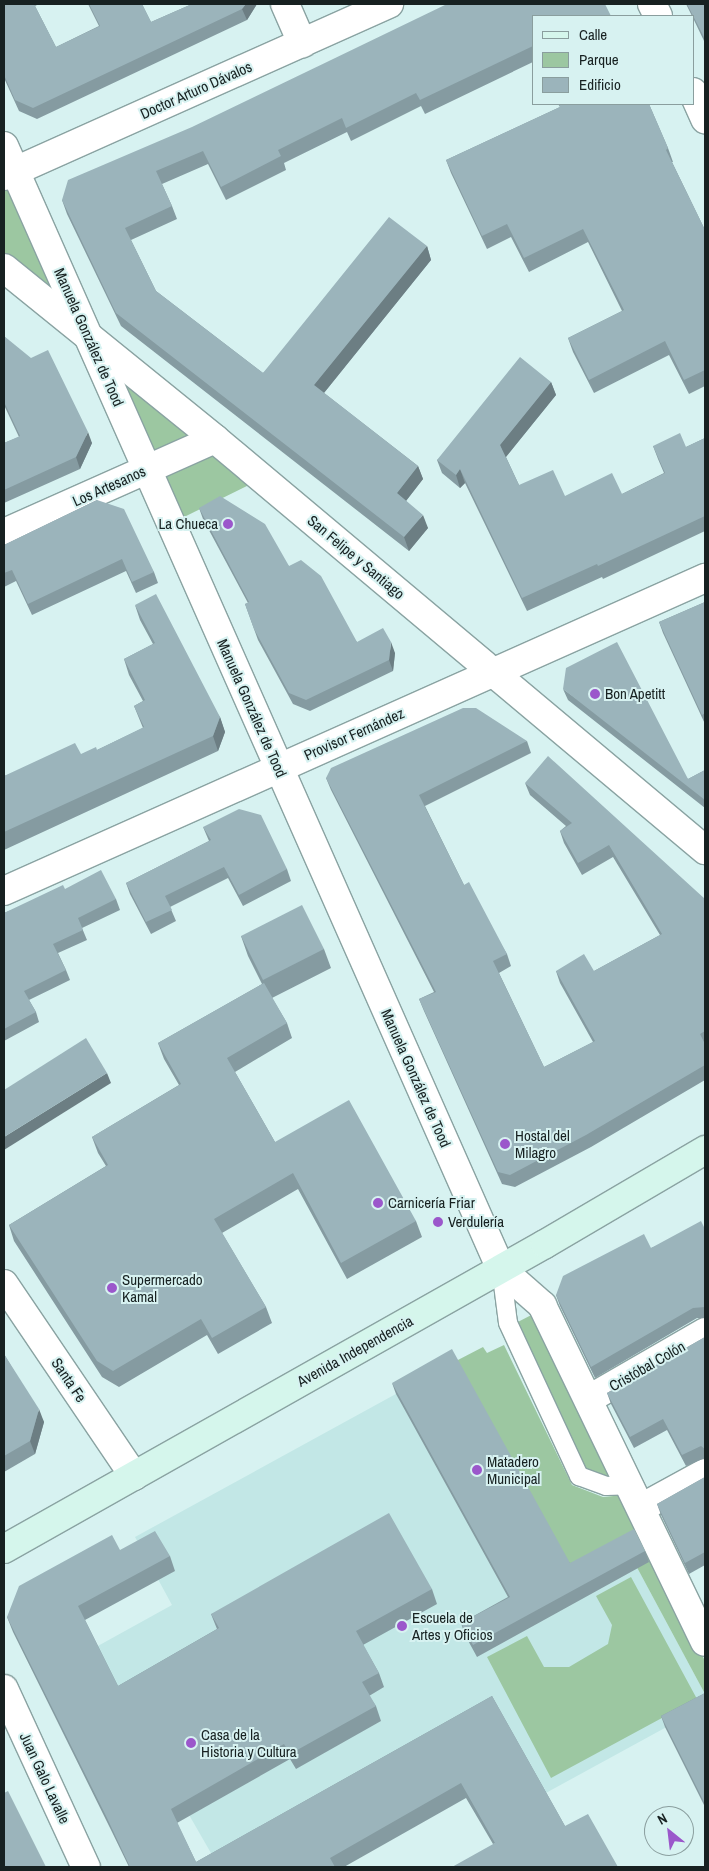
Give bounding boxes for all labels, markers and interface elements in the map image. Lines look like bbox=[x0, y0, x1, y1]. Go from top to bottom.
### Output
legend bbox=[532, 15, 694, 105]
text: Calle bbox=[579, 24, 607, 45]
text: Parque bbox=[579, 49, 619, 70]
street label: Doctor Arturo Dávalos bbox=[137, 57, 255, 123]
text: Edificio bbox=[579, 74, 621, 95]
street label: Manuela González de Tood bbox=[50, 265, 128, 409]
street label: Los Artesanos bbox=[69, 462, 149, 510]
street label: San Felipe y Santiago bbox=[304, 511, 408, 603]
place label: La Chueca bbox=[159, 515, 218, 533]
marker: La Chueca bbox=[222, 518, 234, 530]
street label: Manuela González de Tood bbox=[213, 636, 291, 780]
place label: Bon Apetitt bbox=[605, 685, 666, 703]
marker: Bon Apetitt bbox=[589, 688, 601, 700]
street label: Provisor Fernández bbox=[301, 704, 407, 764]
street label: Manuela González de Tood bbox=[377, 1006, 455, 1150]
place label: Hostal del Milagro bbox=[515, 1126, 570, 1161]
marker: Hostal del Milagro bbox=[499, 1138, 511, 1150]
place label: Carnicería Friar bbox=[388, 1194, 475, 1212]
marker: Carnicería Friar bbox=[372, 1197, 384, 1209]
place label: Verdulería bbox=[448, 1213, 504, 1231]
marker: Verdulería bbox=[432, 1216, 444, 1228]
place label: Supermercado Kamal bbox=[122, 1270, 203, 1305]
marker: Supermercado Kamal bbox=[106, 1282, 118, 1294]
street label: Avenida Independencia bbox=[294, 1312, 416, 1390]
street label: Cristóbal Colón bbox=[606, 1337, 688, 1395]
street label: Santa Fe bbox=[48, 1355, 90, 1405]
place label: Matadero Municipal bbox=[487, 1452, 540, 1487]
marker: Matadero Municipal bbox=[471, 1464, 483, 1476]
place label: Escuela de Artes y Oficios bbox=[412, 1608, 493, 1643]
marker: Escuela de Artes y Oficios bbox=[396, 1620, 408, 1632]
place label: Casa de la Historia y Cultura bbox=[201, 1725, 297, 1760]
street label: Juan Galo Lavalle bbox=[16, 1730, 74, 1826]
marker: Casa de la Historia y Cultura bbox=[185, 1737, 197, 1749]
north arrow bbox=[644, 1806, 694, 1856]
text: N bbox=[654, 1809, 670, 1829]

